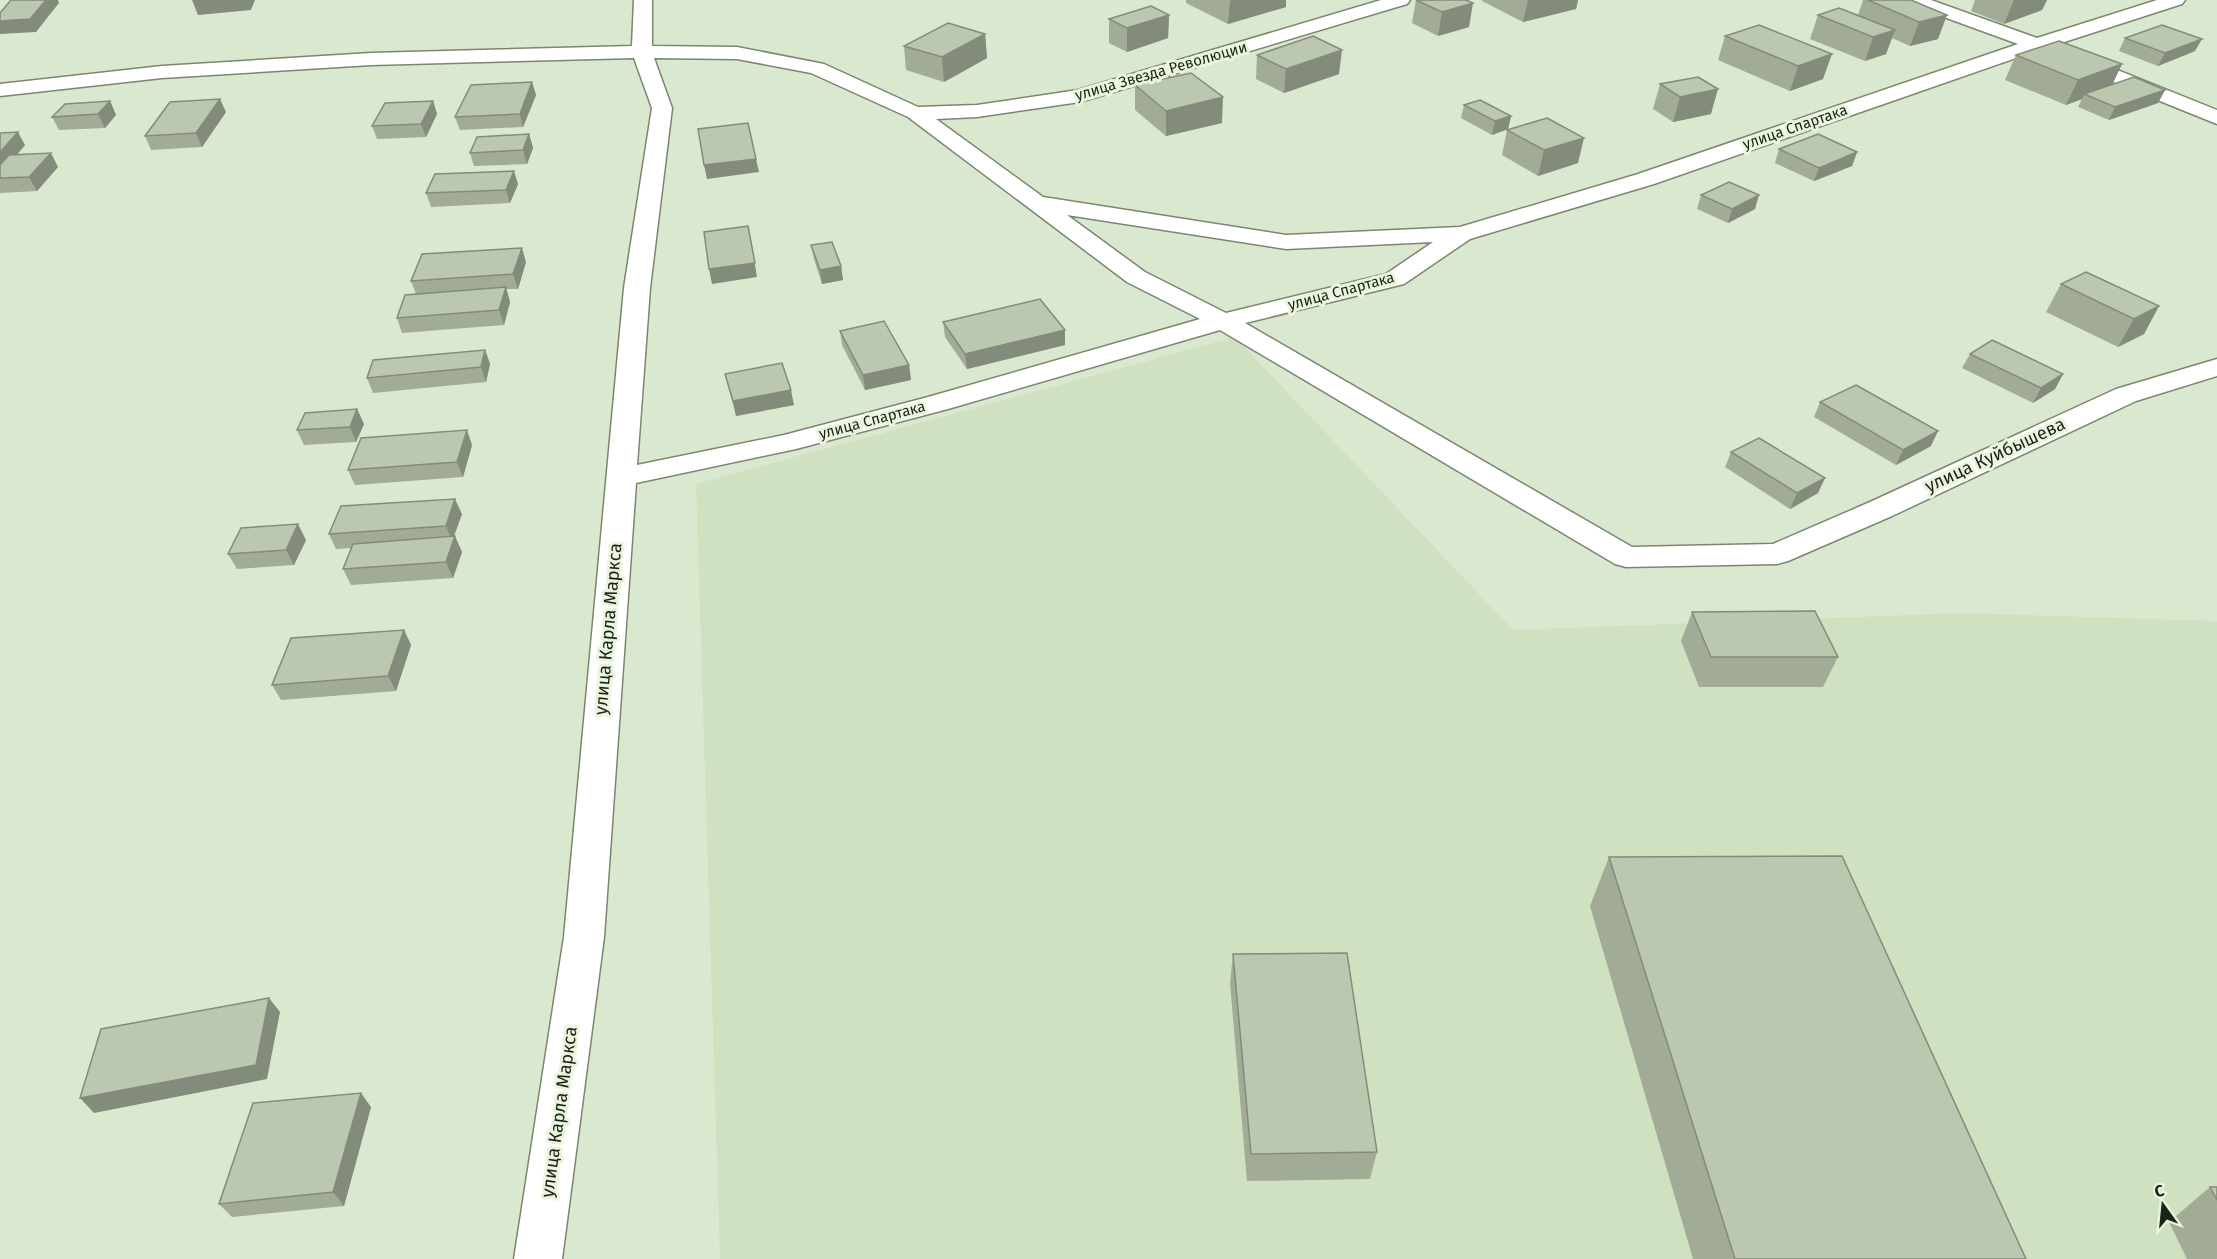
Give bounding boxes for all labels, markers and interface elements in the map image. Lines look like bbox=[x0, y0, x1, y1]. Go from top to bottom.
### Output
street label: улица Звезда Революции bbox=[1073, 38, 1249, 104]
street label: улица Спартака bbox=[1740, 101, 1850, 153]
street label: улица Спартака bbox=[1286, 268, 1396, 314]
street label: улица Спартака bbox=[817, 397, 927, 443]
street label: улица Куйбышева bbox=[1921, 413, 2069, 497]
street label: улица Карла Маркса bbox=[590, 542, 626, 716]
street label: улица Карла Маркса bbox=[536, 1025, 582, 1199]
north arrow bbox=[2133, 1175, 2193, 1235]
text: С bbox=[2152, 1180, 2167, 1201]

